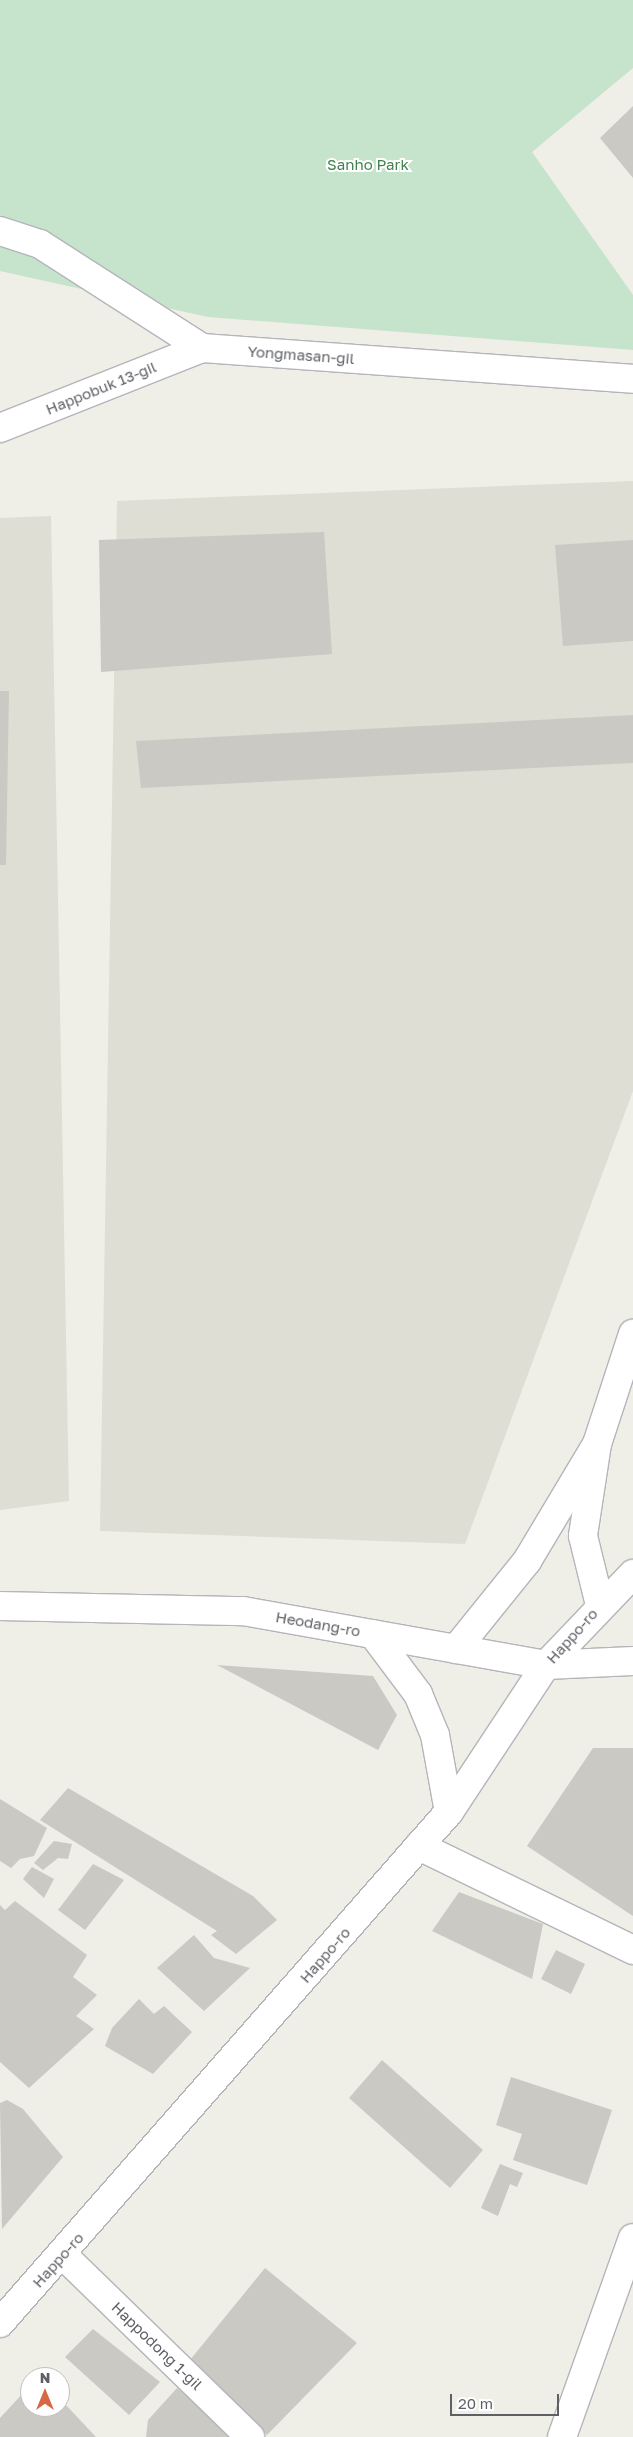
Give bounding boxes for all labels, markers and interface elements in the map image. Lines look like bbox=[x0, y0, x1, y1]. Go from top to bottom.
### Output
park label: Sanho Park bbox=[327, 156, 409, 174]
street label: Yongmasan-gil bbox=[247, 342, 355, 368]
street label: Happobuk 13-gil bbox=[43, 358, 159, 418]
street label: Happo-ro bbox=[543, 1605, 601, 1667]
street label: Heodang-ro bbox=[274, 1608, 362, 1640]
street label: Happo-ro bbox=[296, 1924, 354, 1986]
street label: Happo-ro bbox=[29, 2229, 87, 2291]
street label: Happodong 1-gil bbox=[108, 2298, 206, 2394]
north arrow bbox=[20, 2367, 70, 2417]
text: N bbox=[40, 2369, 50, 2386]
scale bar bbox=[453, 2384, 562, 2416]
text: 20 m bbox=[458, 2394, 493, 2412]

